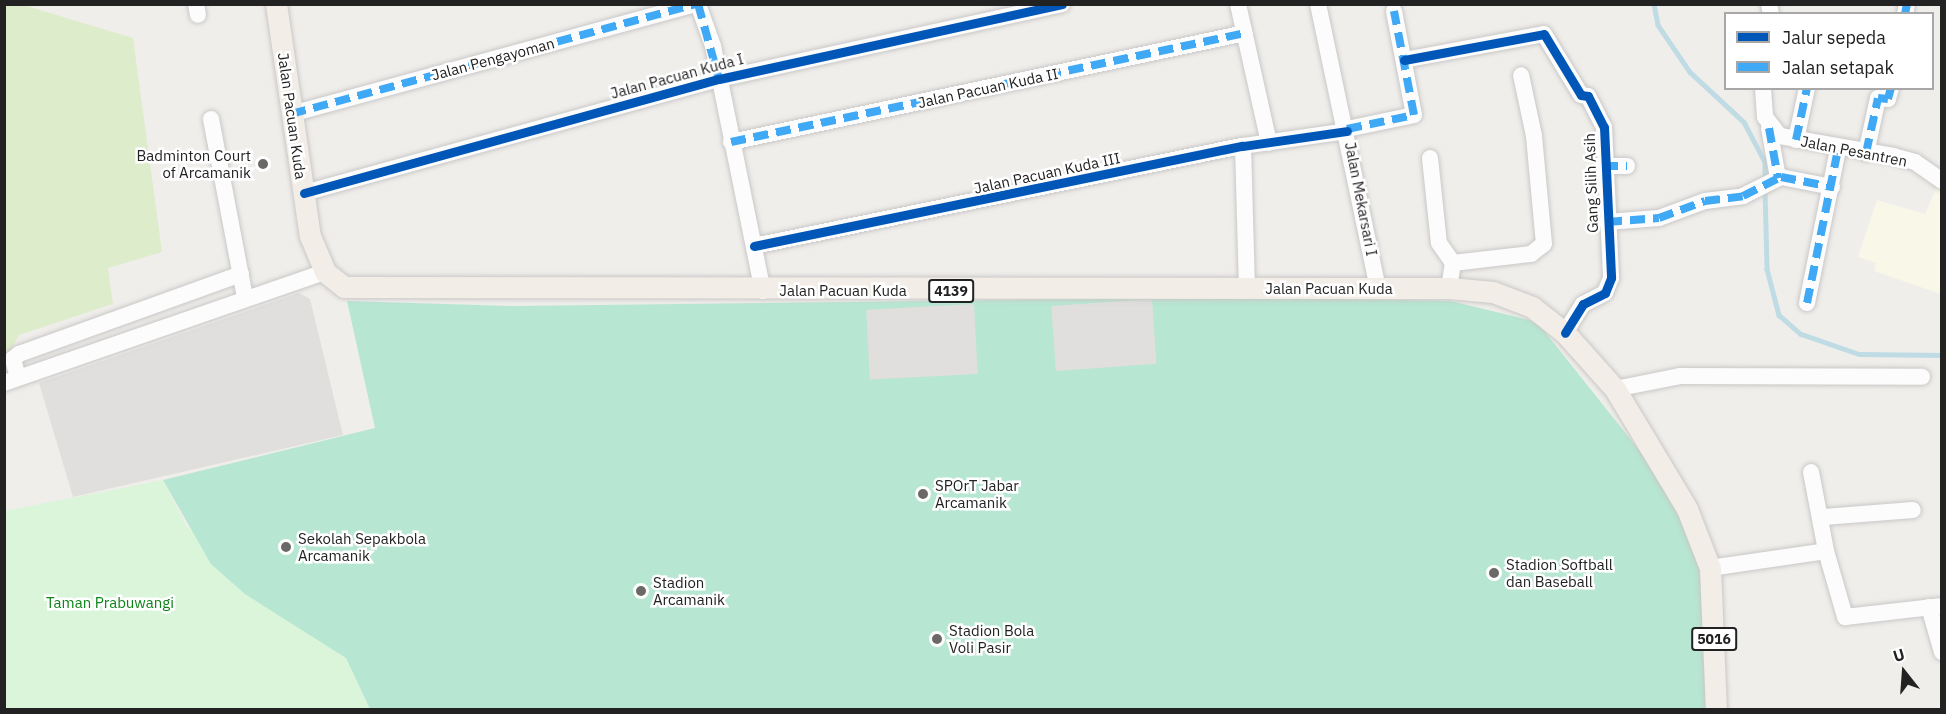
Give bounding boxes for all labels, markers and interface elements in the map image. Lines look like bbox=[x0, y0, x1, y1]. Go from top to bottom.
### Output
legend bbox=[1724, 12, 1934, 90]
text: Jalur sepeda bbox=[1782, 26, 1886, 49]
street label: Jalan Pengayoman bbox=[430, 34, 556, 84]
street label: Jalan Pacuan Kuda I bbox=[608, 50, 746, 102]
street label: Jalan Pacuan Kuda bbox=[274, 52, 310, 180]
text: Jalan setapak bbox=[1782, 56, 1894, 79]
street label: Jalan Pacuan Kuda II bbox=[916, 64, 1060, 112]
street label: Jalan Pesantren bbox=[1799, 132, 1909, 170]
street label: Gang Silih Asih bbox=[1580, 133, 1602, 233]
street label: Jalan Mekarsari I bbox=[1341, 141, 1381, 257]
place label: Badminton Court of Arcamanik bbox=[136, 146, 251, 181]
street label: Jalan Pacuan Kuda III bbox=[972, 149, 1122, 197]
marker: Badminton Court of Arcamanik bbox=[256, 157, 270, 171]
road number: 4139 bbox=[927, 280, 975, 302]
street label: Jalan Pacuan Kuda bbox=[1265, 280, 1393, 298]
street label: Jalan Pacuan Kuda bbox=[779, 282, 907, 300]
place label: SPOrT Jabar Arcamanik bbox=[935, 476, 1019, 511]
marker: SPOrT Jabar Arcamanik bbox=[916, 487, 930, 501]
place label: Sekolah Sepakbola Arcamanik bbox=[298, 529, 426, 564]
marker: Sekolah Sepakbola Arcamanik bbox=[279, 540, 293, 554]
place label: Stadion Softball dan Baseball bbox=[1506, 555, 1613, 590]
marker: Stadion Softball dan Baseball bbox=[1487, 566, 1501, 580]
place label: Stadion Arcamanik bbox=[653, 573, 725, 608]
marker: Stadion Arcamanik bbox=[634, 584, 648, 598]
park label: Taman Prabuwangi bbox=[46, 594, 174, 612]
place label: Stadion Bola Voli Pasir bbox=[949, 621, 1034, 656]
road number: 5016 bbox=[1690, 628, 1738, 650]
marker: Stadion Bola Voli Pasir bbox=[930, 632, 944, 646]
north arrow bbox=[1874, 642, 1934, 702]
text: U bbox=[1890, 644, 1907, 666]

